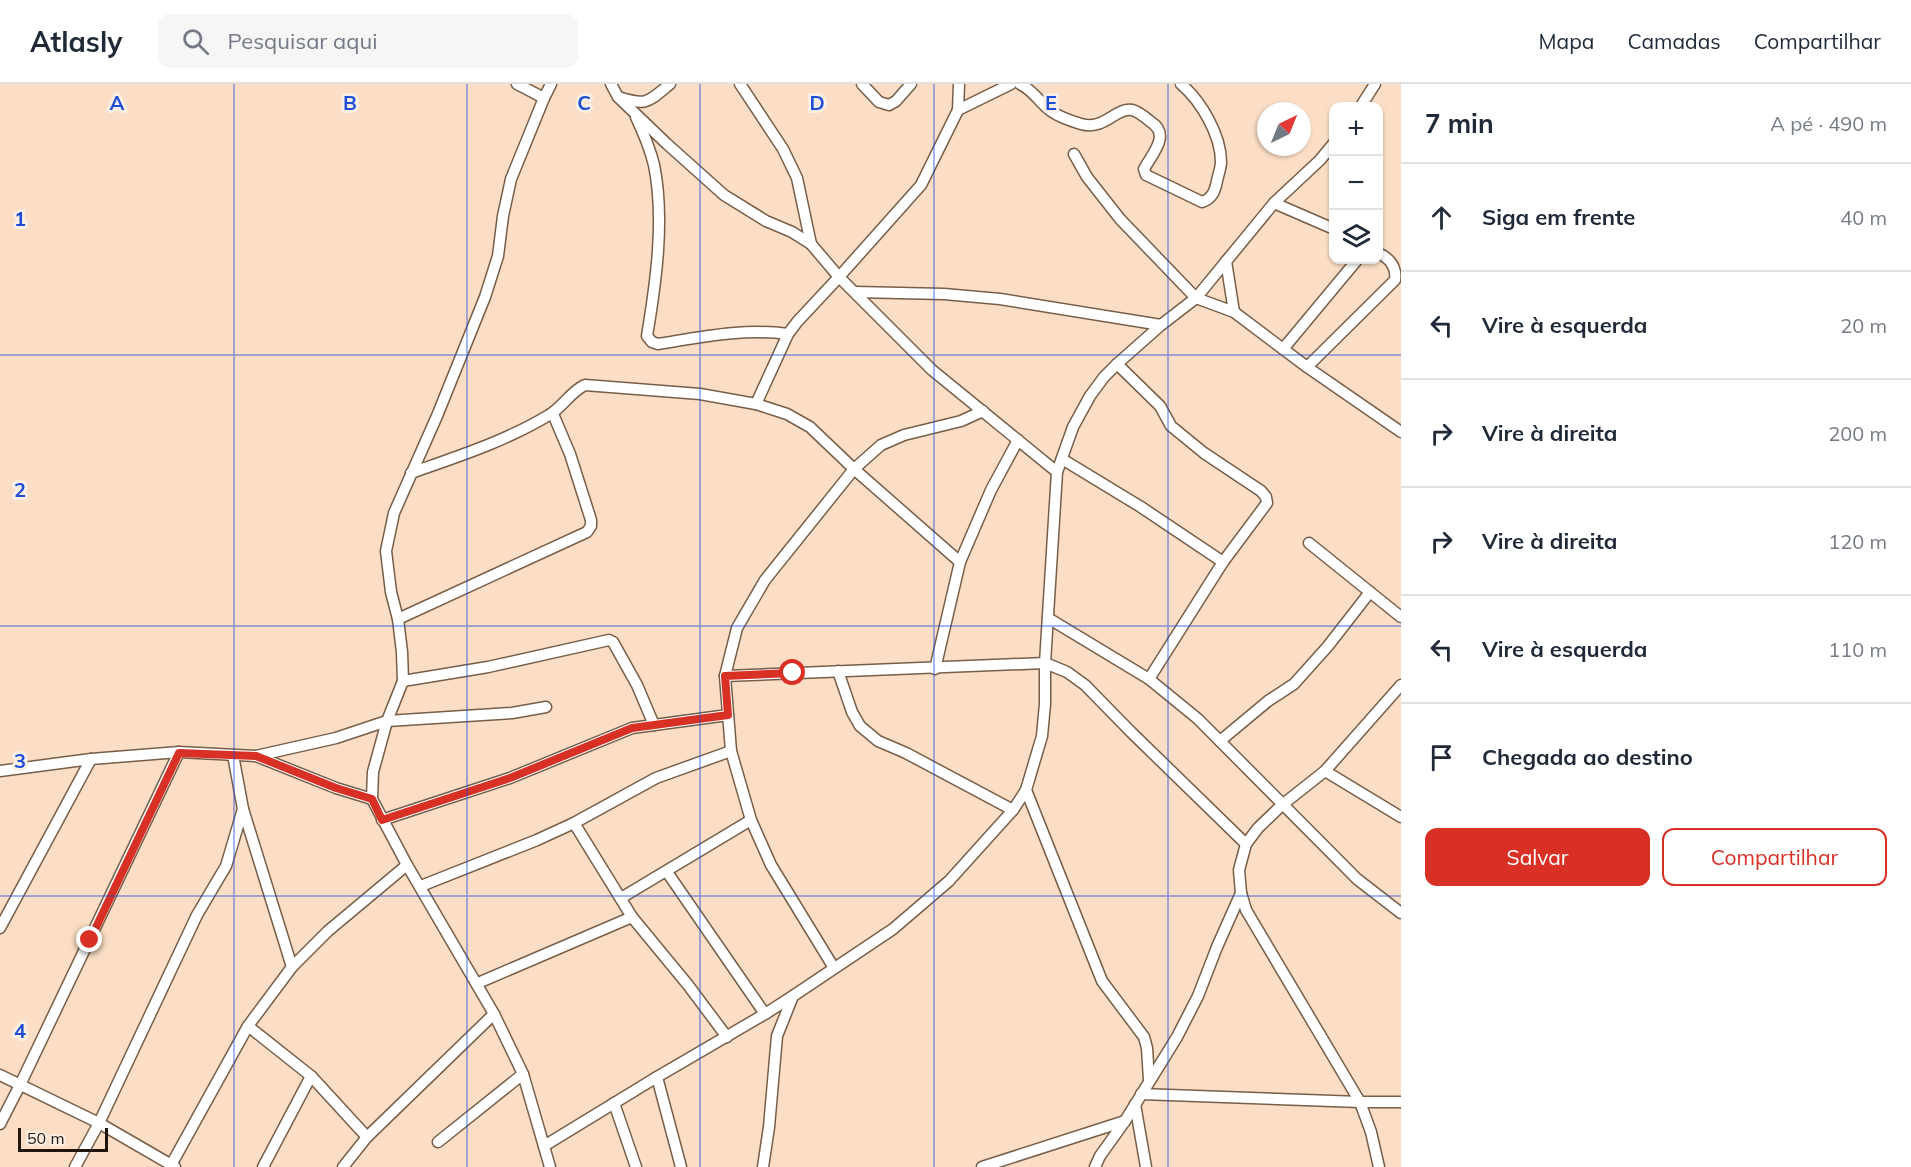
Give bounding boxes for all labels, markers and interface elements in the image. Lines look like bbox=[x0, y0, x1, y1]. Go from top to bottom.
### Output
search box bbox=[158, 14, 578, 68]
text: Atlasly bbox=[30, 24, 122, 59]
icon: search bbox=[179, 25, 212, 58]
text: Pesquisar aqui bbox=[227, 27, 377, 55]
text: Mapa bbox=[1539, 28, 1594, 54]
text: Camadas bbox=[1627, 28, 1721, 54]
text: Compartilhar bbox=[1754, 28, 1881, 54]
text: A bbox=[110, 90, 125, 115]
text: B bbox=[343, 90, 357, 115]
text: C bbox=[577, 90, 591, 115]
text: D bbox=[809, 90, 825, 115]
text: E bbox=[1045, 90, 1057, 115]
north arrow bbox=[1257, 102, 1311, 156]
map controls bbox=[1329, 102, 1383, 264]
button: + bbox=[1329, 102, 1383, 156]
text: 7 min bbox=[1425, 107, 1494, 140]
text: A pé · 490 m bbox=[1770, 111, 1887, 136]
button: − bbox=[1329, 156, 1383, 210]
icon: ahead bbox=[1425, 201, 1458, 234]
text: Siga em frente bbox=[1482, 203, 1635, 231]
text: 40 m bbox=[1840, 205, 1887, 230]
text: 1 bbox=[14, 206, 26, 231]
button: layers bbox=[1329, 210, 1383, 264]
icon: left bbox=[1425, 309, 1458, 342]
text: Vire à esquerda bbox=[1482, 311, 1647, 339]
text: 20 m bbox=[1840, 313, 1887, 338]
icon: right bbox=[1425, 417, 1458, 450]
text: Vire à direita bbox=[1482, 419, 1617, 447]
text: 200 m bbox=[1828, 421, 1887, 446]
text: 2 bbox=[14, 477, 26, 502]
icon: right bbox=[1425, 525, 1458, 558]
text: Vire à direita bbox=[1482, 527, 1617, 555]
text: 120 m bbox=[1828, 529, 1887, 554]
icon: left bbox=[1425, 633, 1458, 666]
text: Vire à esquerda bbox=[1482, 635, 1647, 663]
text: 110 m bbox=[1828, 637, 1887, 662]
route start bbox=[779, 659, 805, 685]
icon: arrive bbox=[1425, 741, 1458, 774]
text: Chegada ao destino bbox=[1482, 743, 1693, 771]
text: 3 bbox=[14, 748, 26, 773]
button: Salvar bbox=[1425, 828, 1650, 886]
button: Compartilhar bbox=[1662, 828, 1887, 886]
route end bbox=[76, 926, 102, 952]
text: 4 bbox=[14, 1018, 26, 1043]
scale bar bbox=[18, 1125, 108, 1152]
text: 50 m bbox=[27, 1128, 64, 1148]

